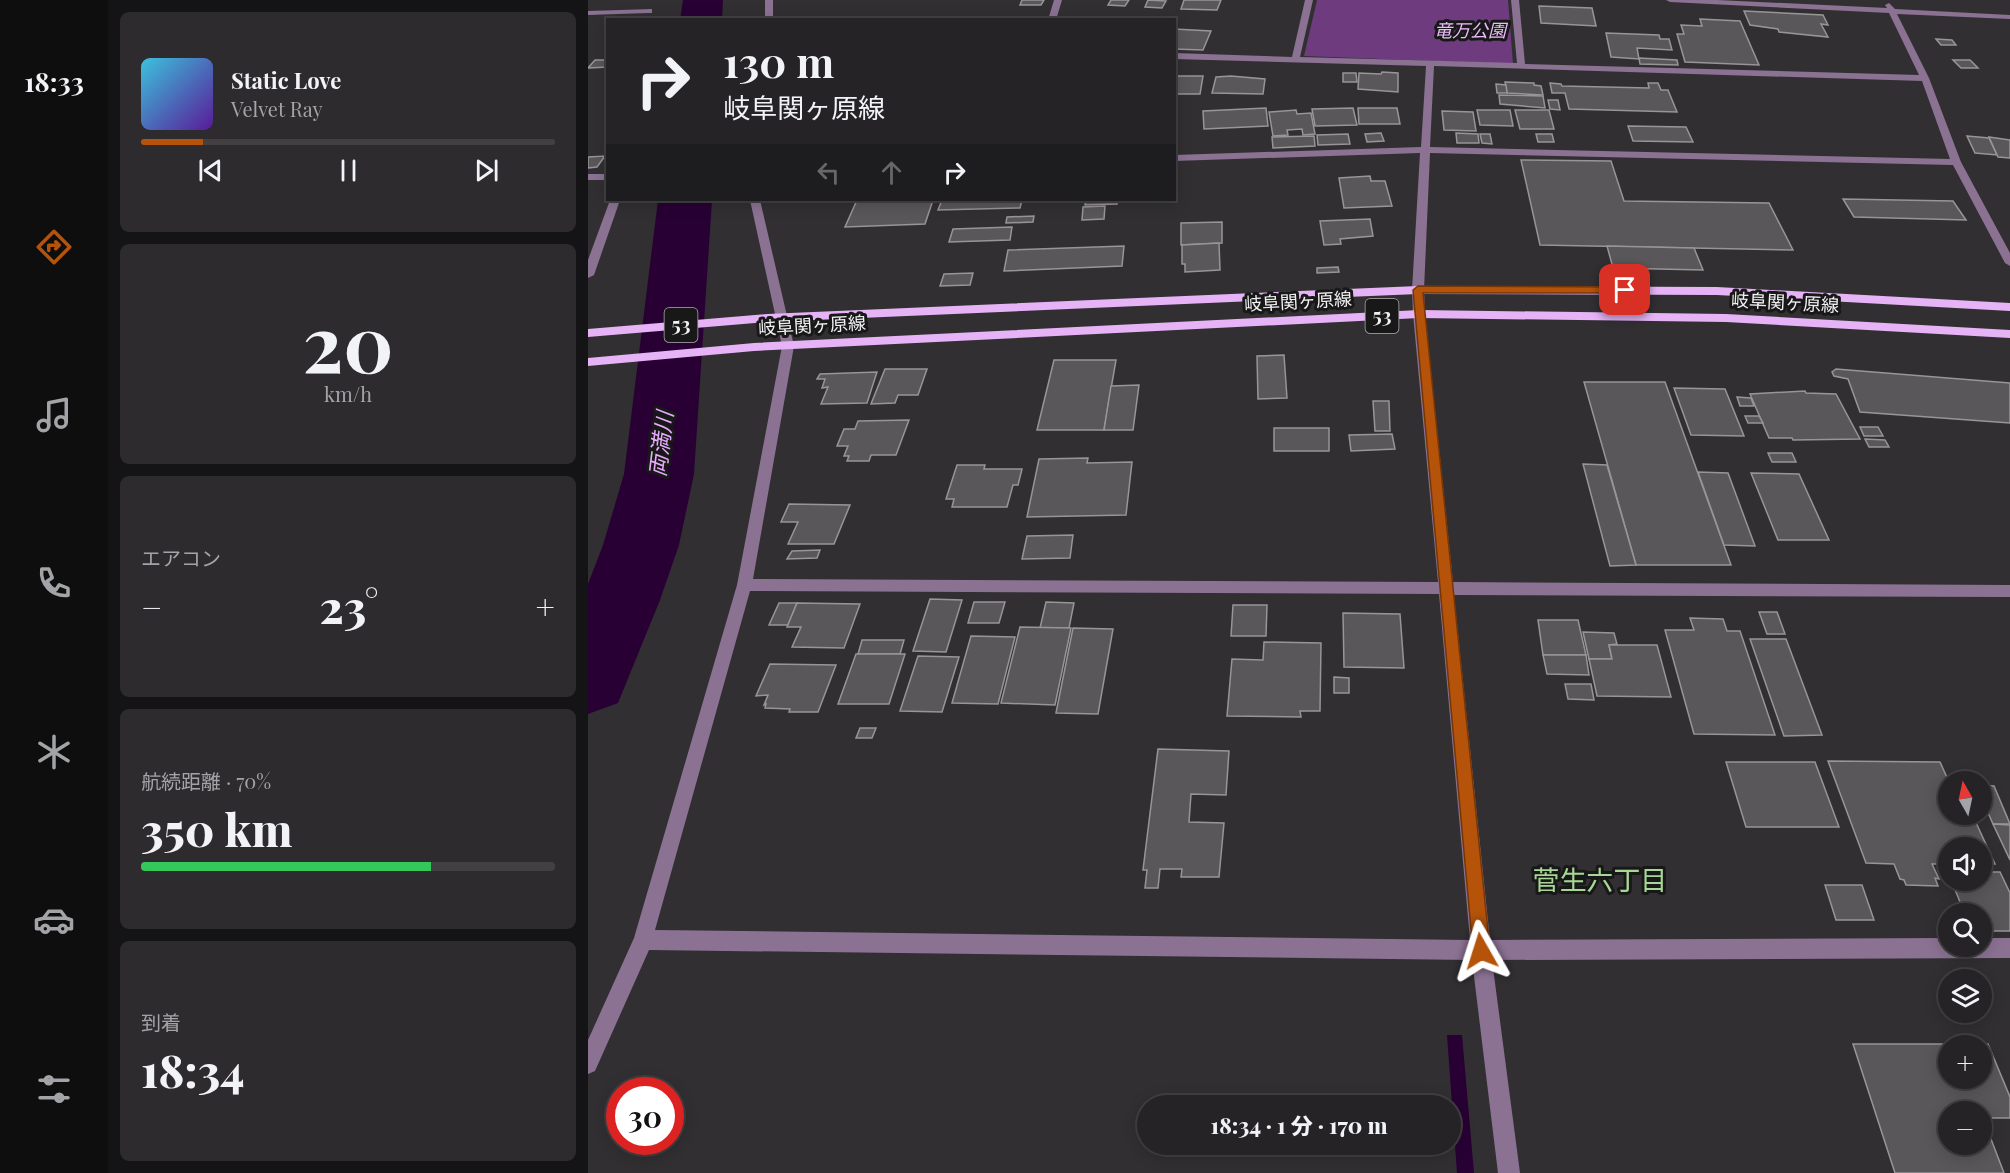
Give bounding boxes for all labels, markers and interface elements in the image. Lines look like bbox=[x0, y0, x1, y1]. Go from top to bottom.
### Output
park label: 竜万公園 bbox=[1434, 18, 1509, 42]
text: 130 m bbox=[723, 33, 834, 89]
icon: right bbox=[624, 42, 702, 120]
text: 18:33 bbox=[24, 63, 84, 99]
text: Static Love bbox=[231, 65, 341, 95]
text: 岐阜関ヶ原線 bbox=[723, 89, 885, 125]
text: Velvet Ray bbox=[231, 95, 323, 122]
icon: previous bbox=[194, 154, 227, 187]
icon: pause bbox=[332, 154, 365, 187]
icon: next bbox=[470, 154, 503, 187]
icon: left bbox=[812, 156, 845, 189]
icon: ahead bbox=[875, 156, 908, 189]
icon: right bbox=[938, 156, 971, 189]
icon: directions bbox=[33, 226, 75, 268]
pin bbox=[1599, 264, 1650, 315]
icon: arrive bbox=[1608, 273, 1641, 306]
street label: 岐阜関ヶ原線 bbox=[1243, 286, 1353, 316]
street label: 岐阜関ヶ原線 bbox=[1730, 287, 1840, 317]
text: 20 bbox=[302, 289, 394, 393]
road number: 53 bbox=[1366, 299, 1398, 333]
road number: 53 bbox=[664, 308, 698, 342]
street label: 岐阜関ヶ原線 bbox=[757, 310, 867, 340]
text: km/h bbox=[324, 380, 372, 407]
icon: music bbox=[33, 394, 75, 436]
water label: 両満川 bbox=[641, 407, 679, 478]
text: エアコン bbox=[141, 544, 221, 571]
icon: phone bbox=[33, 562, 75, 604]
text: 23° bbox=[319, 575, 378, 635]
text: − bbox=[141, 584, 162, 628]
text: + bbox=[536, 584, 555, 628]
icon: climate bbox=[33, 731, 75, 773]
text: 航続距離 · 70% bbox=[141, 767, 271, 794]
north arrow bbox=[1938, 771, 1992, 825]
map controls bbox=[1938, 771, 1992, 1155]
text: 350 km bbox=[141, 798, 292, 858]
button: sound bbox=[1938, 837, 1992, 891]
district label: 菅生六丁目 bbox=[1533, 861, 1668, 897]
icon: car bbox=[33, 899, 75, 941]
button: search bbox=[1938, 903, 1992, 957]
position arrow bbox=[1449, 919, 1513, 983]
button: layers bbox=[1938, 969, 1992, 1023]
text: 到着 bbox=[141, 1008, 181, 1035]
button: + bbox=[1938, 1035, 1992, 1089]
text: 18:34 bbox=[141, 1039, 244, 1099]
icon: filters bbox=[33, 1068, 75, 1110]
speed limit sign: 30 bbox=[606, 1077, 684, 1155]
button: − bbox=[1938, 1101, 1992, 1155]
text: 18:34 · 1 分 · 170 m bbox=[1211, 1110, 1387, 1140]

